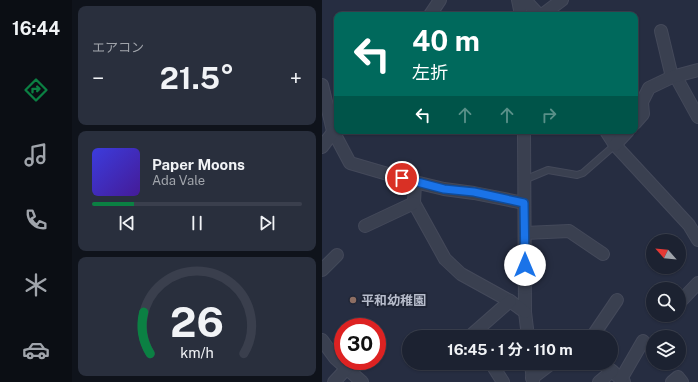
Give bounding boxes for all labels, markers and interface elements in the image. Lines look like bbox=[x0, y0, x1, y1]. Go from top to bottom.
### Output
text: 16:44 bbox=[12, 18, 60, 39]
text: 40 m bbox=[412, 24, 480, 57]
icon: left bbox=[346, 28, 398, 80]
text: エアコン bbox=[92, 40, 144, 55]
text: 21.5° bbox=[160, 60, 234, 96]
text: 左折 bbox=[412, 62, 448, 83]
text: − bbox=[92, 65, 104, 91]
text: + bbox=[290, 65, 302, 91]
icon: directions bbox=[22, 76, 50, 104]
icon: left bbox=[412, 104, 434, 126]
icon: ahead bbox=[454, 104, 476, 126]
icon: ahead bbox=[496, 104, 518, 126]
icon: right bbox=[538, 104, 560, 126]
icon: music bbox=[22, 141, 50, 169]
text: Paper Moons bbox=[152, 156, 245, 173]
pin bbox=[385, 161, 419, 195]
icon: arrive bbox=[391, 167, 413, 189]
text: Ada Vale bbox=[152, 173, 205, 188]
icon: phone bbox=[22, 206, 50, 234]
icon: previous bbox=[116, 212, 138, 234]
icon: pause bbox=[186, 212, 208, 234]
icon: next bbox=[256, 212, 278, 234]
north arrow bbox=[646, 234, 686, 274]
map controls bbox=[646, 234, 686, 370]
position arrow bbox=[504, 244, 546, 286]
icon: climate bbox=[22, 271, 50, 299]
button: search bbox=[646, 282, 686, 322]
place label: 平和幼稚園 bbox=[361, 293, 426, 308]
marker: 平和幼稚園 bbox=[348, 295, 358, 305]
text: 26 bbox=[170, 297, 224, 346]
speed limit sign: 30 bbox=[334, 318, 386, 370]
button: layers bbox=[646, 330, 686, 370]
icon: car bbox=[22, 336, 50, 364]
text: 16:45 · 1 分 · 110 m bbox=[447, 341, 573, 358]
text: km/h bbox=[180, 344, 214, 361]

